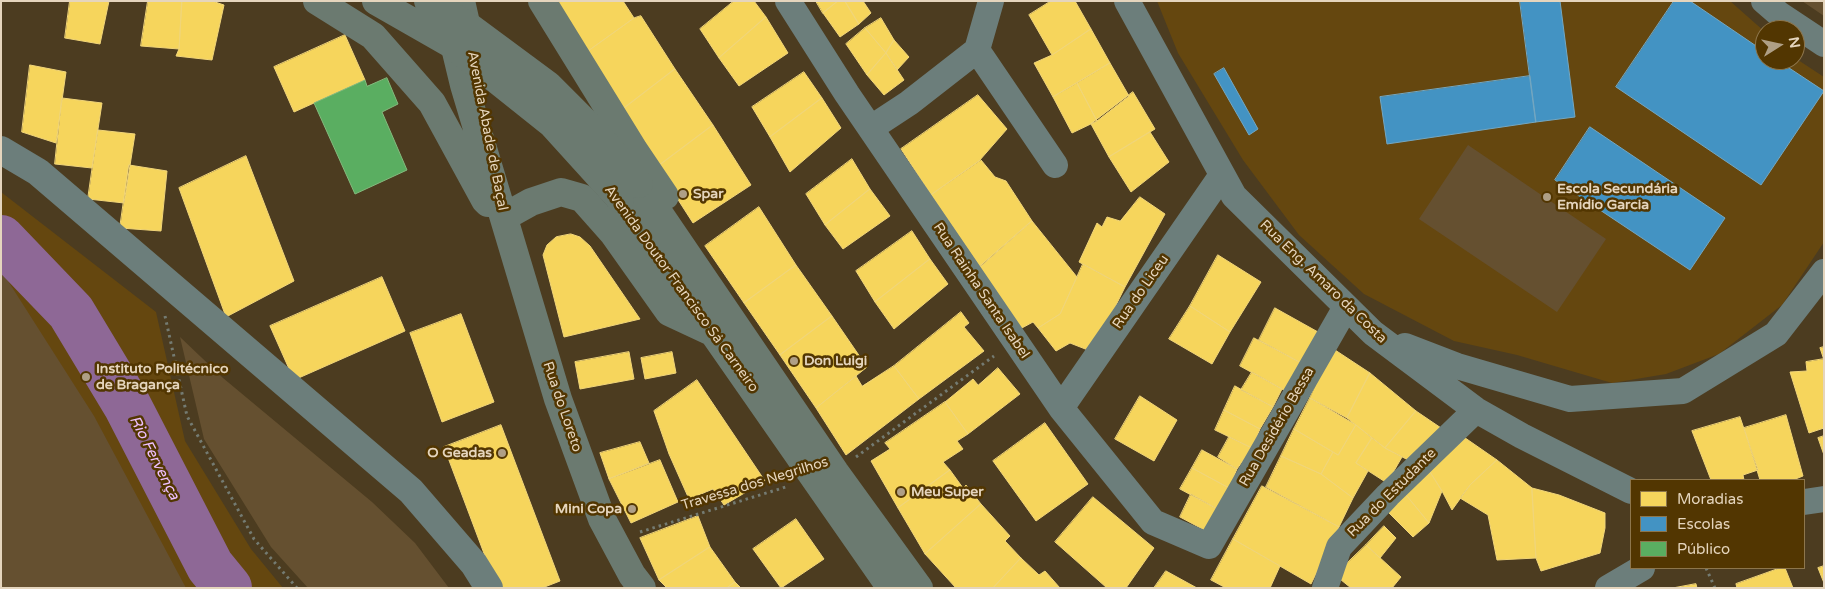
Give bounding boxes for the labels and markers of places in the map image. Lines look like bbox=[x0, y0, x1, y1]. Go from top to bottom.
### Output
place label: Escola Secundária Emídio Garcia bbox=[1557, 181, 1678, 213]
place label: Spar bbox=[693, 186, 724, 202]
marker: Spar bbox=[677, 188, 689, 200]
marker: Escola Secundária Emídio Garcia bbox=[1541, 191, 1553, 203]
place label: Don Luigi bbox=[804, 353, 867, 369]
marker: Don Luigi bbox=[788, 355, 800, 367]
place label: Instituto Politécnico de Bragança bbox=[96, 361, 228, 394]
marker: Instituto Politécnico de Bragança bbox=[80, 371, 92, 383]
place label: O Geadas bbox=[427, 445, 492, 461]
marker: O Geadas bbox=[496, 447, 508, 459]
place label: Meu Super bbox=[911, 484, 984, 500]
marker: Meu Super bbox=[895, 486, 907, 498]
place label: Mini Copa bbox=[555, 501, 622, 517]
marker: Mini Copa bbox=[626, 503, 638, 515]

